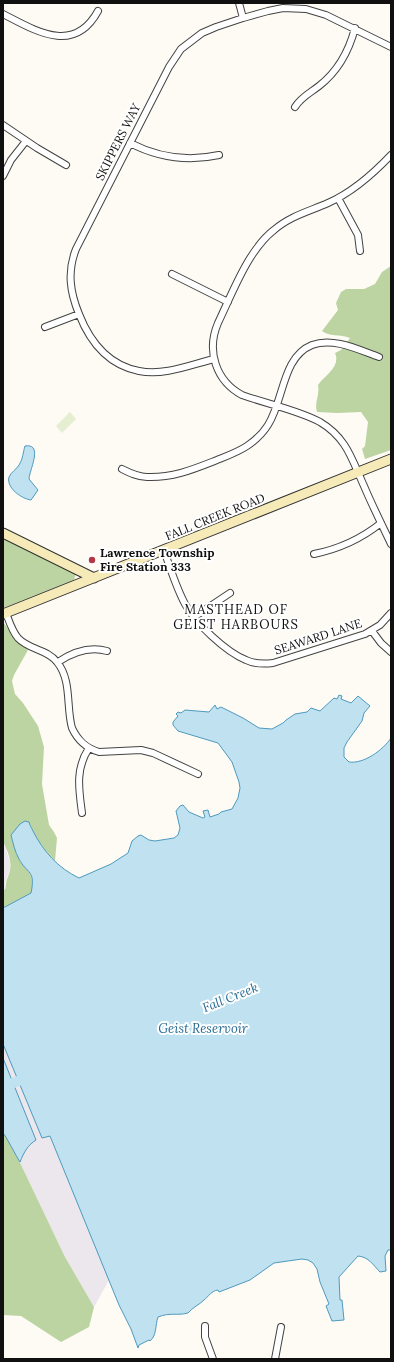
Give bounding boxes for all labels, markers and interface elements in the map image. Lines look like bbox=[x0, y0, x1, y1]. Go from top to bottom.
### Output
street label: SKIPPERS WAY bbox=[92, 100, 144, 183]
street label: FALL CREEK ROAD bbox=[163, 490, 267, 543]
place label: Lawrence Township Fire Station 333 bbox=[100, 545, 214, 574]
marker: Lawrence Township Fire Station 333 bbox=[87, 555, 97, 565]
district label: MASTHEAD OF GEIST HARBOURS bbox=[173, 601, 299, 633]
street label: SEAWARD LANE bbox=[272, 615, 363, 658]
water label: Fall Creek bbox=[200, 979, 261, 1016]
water label: Geist Reservoir bbox=[158, 1020, 248, 1037]

